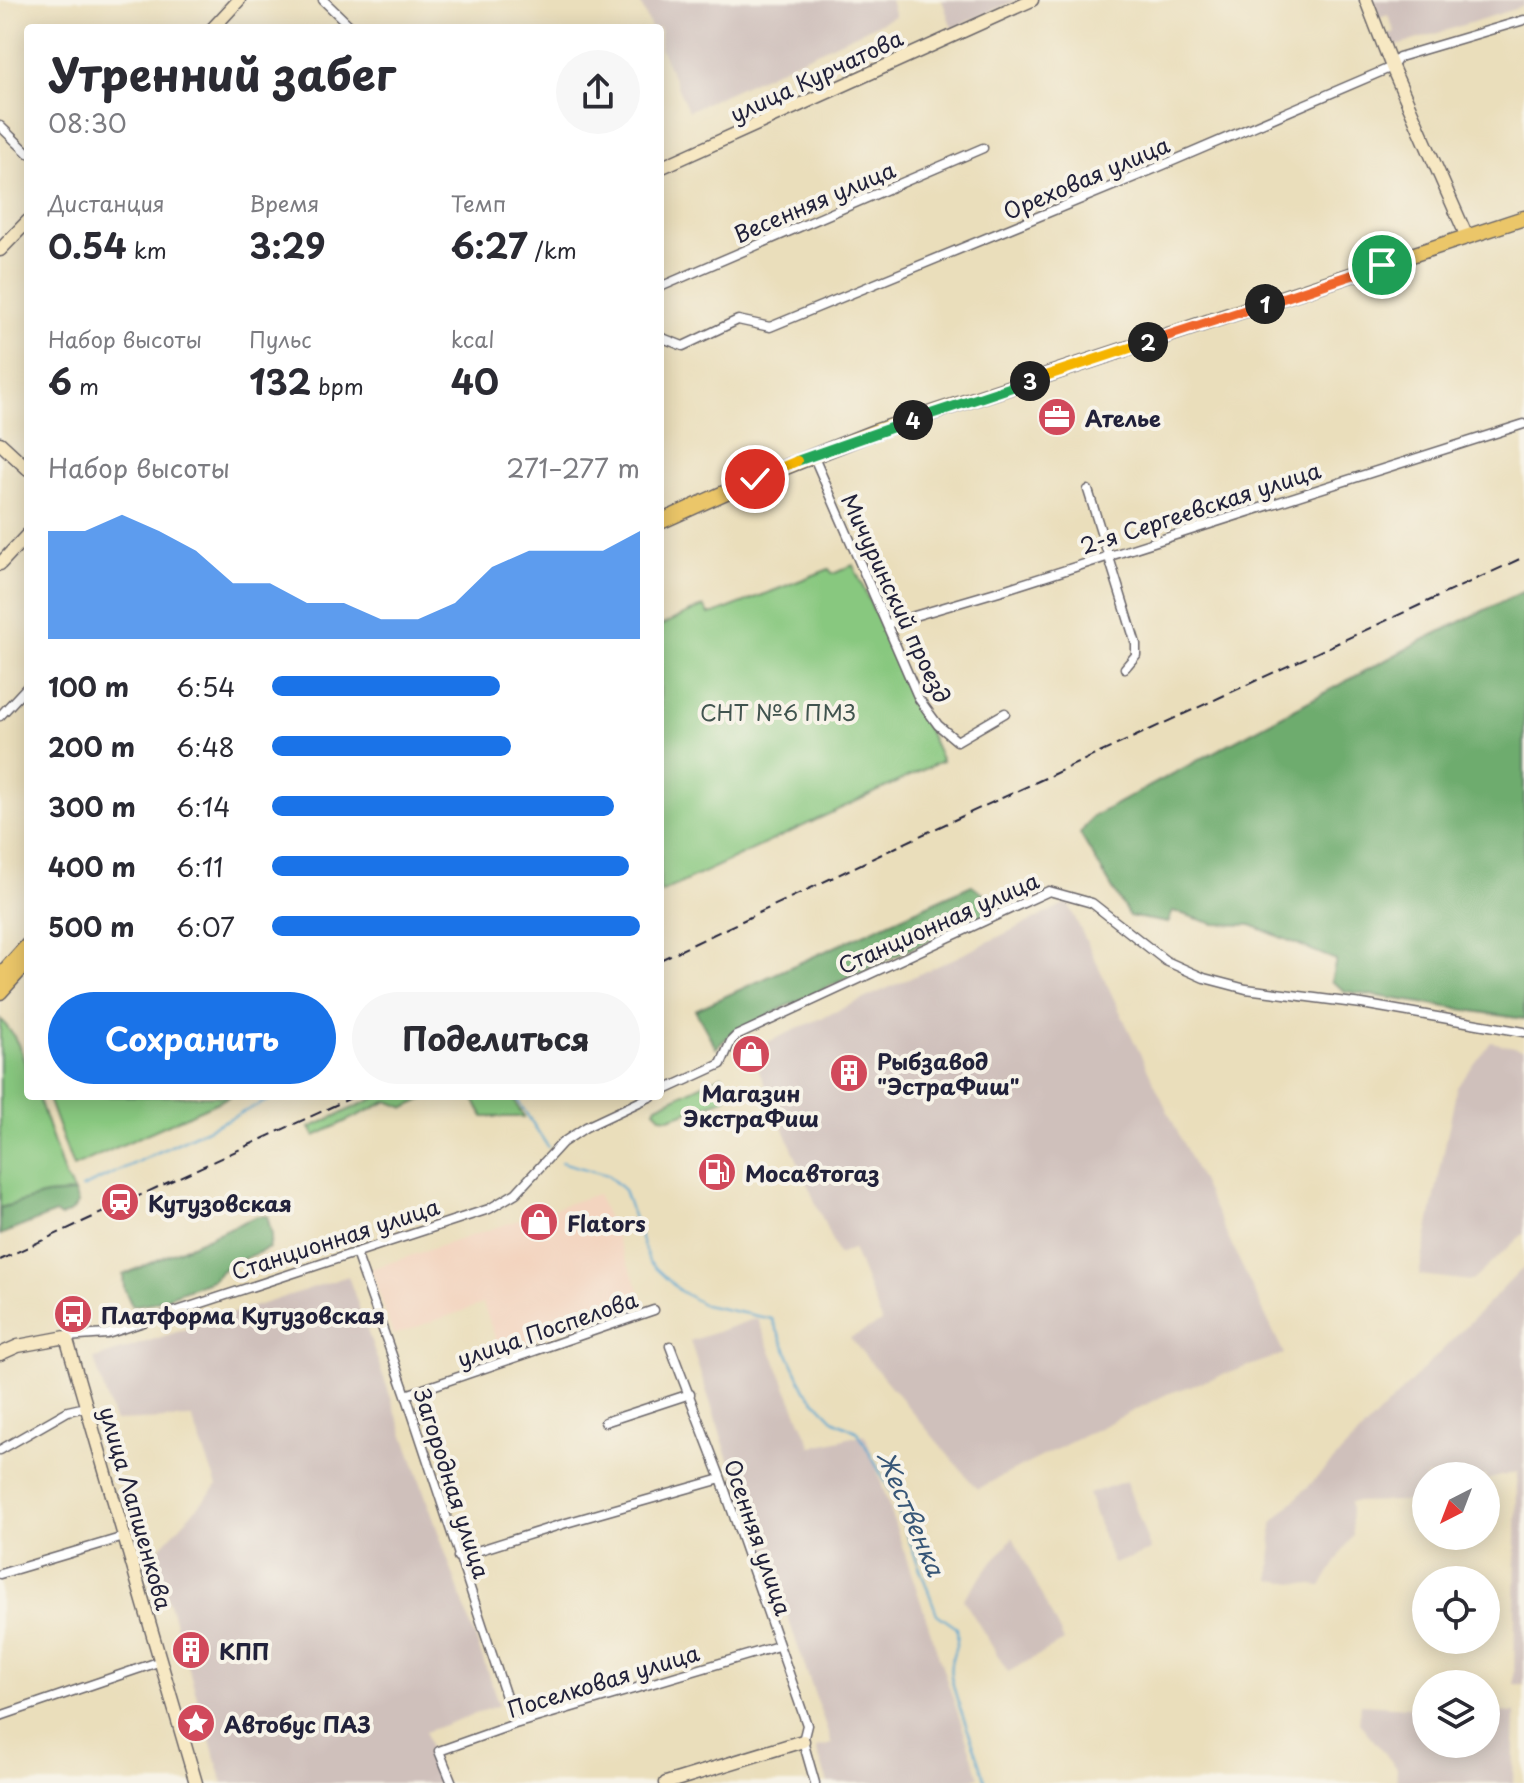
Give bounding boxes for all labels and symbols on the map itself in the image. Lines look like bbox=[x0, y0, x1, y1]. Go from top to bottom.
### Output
street label: улица Курчатова bbox=[724, 20, 908, 130]
street label: Ореховая улица bbox=[998, 127, 1174, 227]
street label: Весенняя улица bbox=[728, 152, 900, 250]
pin bbox=[1348, 231, 1416, 299]
pin: 1 bbox=[1245, 284, 1285, 324]
pin: 2 bbox=[1128, 322, 1168, 362]
pin: 3 bbox=[1010, 361, 1050, 401]
office icon: Ателье bbox=[1036, 396, 1078, 438]
pin: 4 bbox=[893, 400, 933, 440]
place label: Ателье bbox=[1085, 401, 1161, 434]
pin bbox=[721, 445, 789, 513]
street label: 2-я Сергеевская улица bbox=[1075, 452, 1325, 561]
street label: Мичуринский проезд bbox=[834, 488, 960, 708]
park label: СНТ №6 ПМЗ bbox=[700, 695, 856, 728]
street label: Станционная улица bbox=[832, 863, 1044, 981]
shop icon: Магазин ЭкстраФиш bbox=[730, 1033, 772, 1075]
place label: Рыбзавод "ЭстраФиш" bbox=[877, 1044, 1020, 1102]
building icon: Рыбзавод "ЭстраФиш" bbox=[828, 1052, 870, 1094]
place label: Магазин ЭкстраФиш bbox=[683, 1076, 819, 1134]
fuel station icon: Мосавтогаз bbox=[696, 1151, 738, 1193]
place label: Мосавтогаз bbox=[745, 1156, 880, 1189]
station icon: Кутузовская bbox=[99, 1181, 141, 1223]
place label: Кутузовская bbox=[148, 1186, 292, 1219]
street label: Станционная улица bbox=[227, 1189, 443, 1287]
shop icon: Flators bbox=[518, 1201, 560, 1243]
place label: Flators bbox=[567, 1206, 646, 1239]
street label: улица Поспелова bbox=[452, 1282, 642, 1374]
bus stop icon: Платформа Кутузовская bbox=[52, 1293, 94, 1335]
place label: Платформа Кутузовская bbox=[101, 1298, 385, 1331]
street label: Загородная улица bbox=[407, 1384, 499, 1582]
street label: улица Лапшенкова bbox=[92, 1402, 182, 1614]
water label: Жественка bbox=[869, 1445, 955, 1582]
street label: Осенняя улица bbox=[717, 1454, 801, 1620]
north arrow bbox=[1412, 1462, 1500, 1550]
building icon: КПП bbox=[170, 1629, 212, 1671]
place label: КПП bbox=[219, 1634, 270, 1667]
street label: Поселковая улица bbox=[503, 1635, 703, 1725]
place icon: Автобус ПАЗ bbox=[175, 1702, 217, 1744]
place label: Автобус ПАЗ bbox=[224, 1707, 371, 1740]

